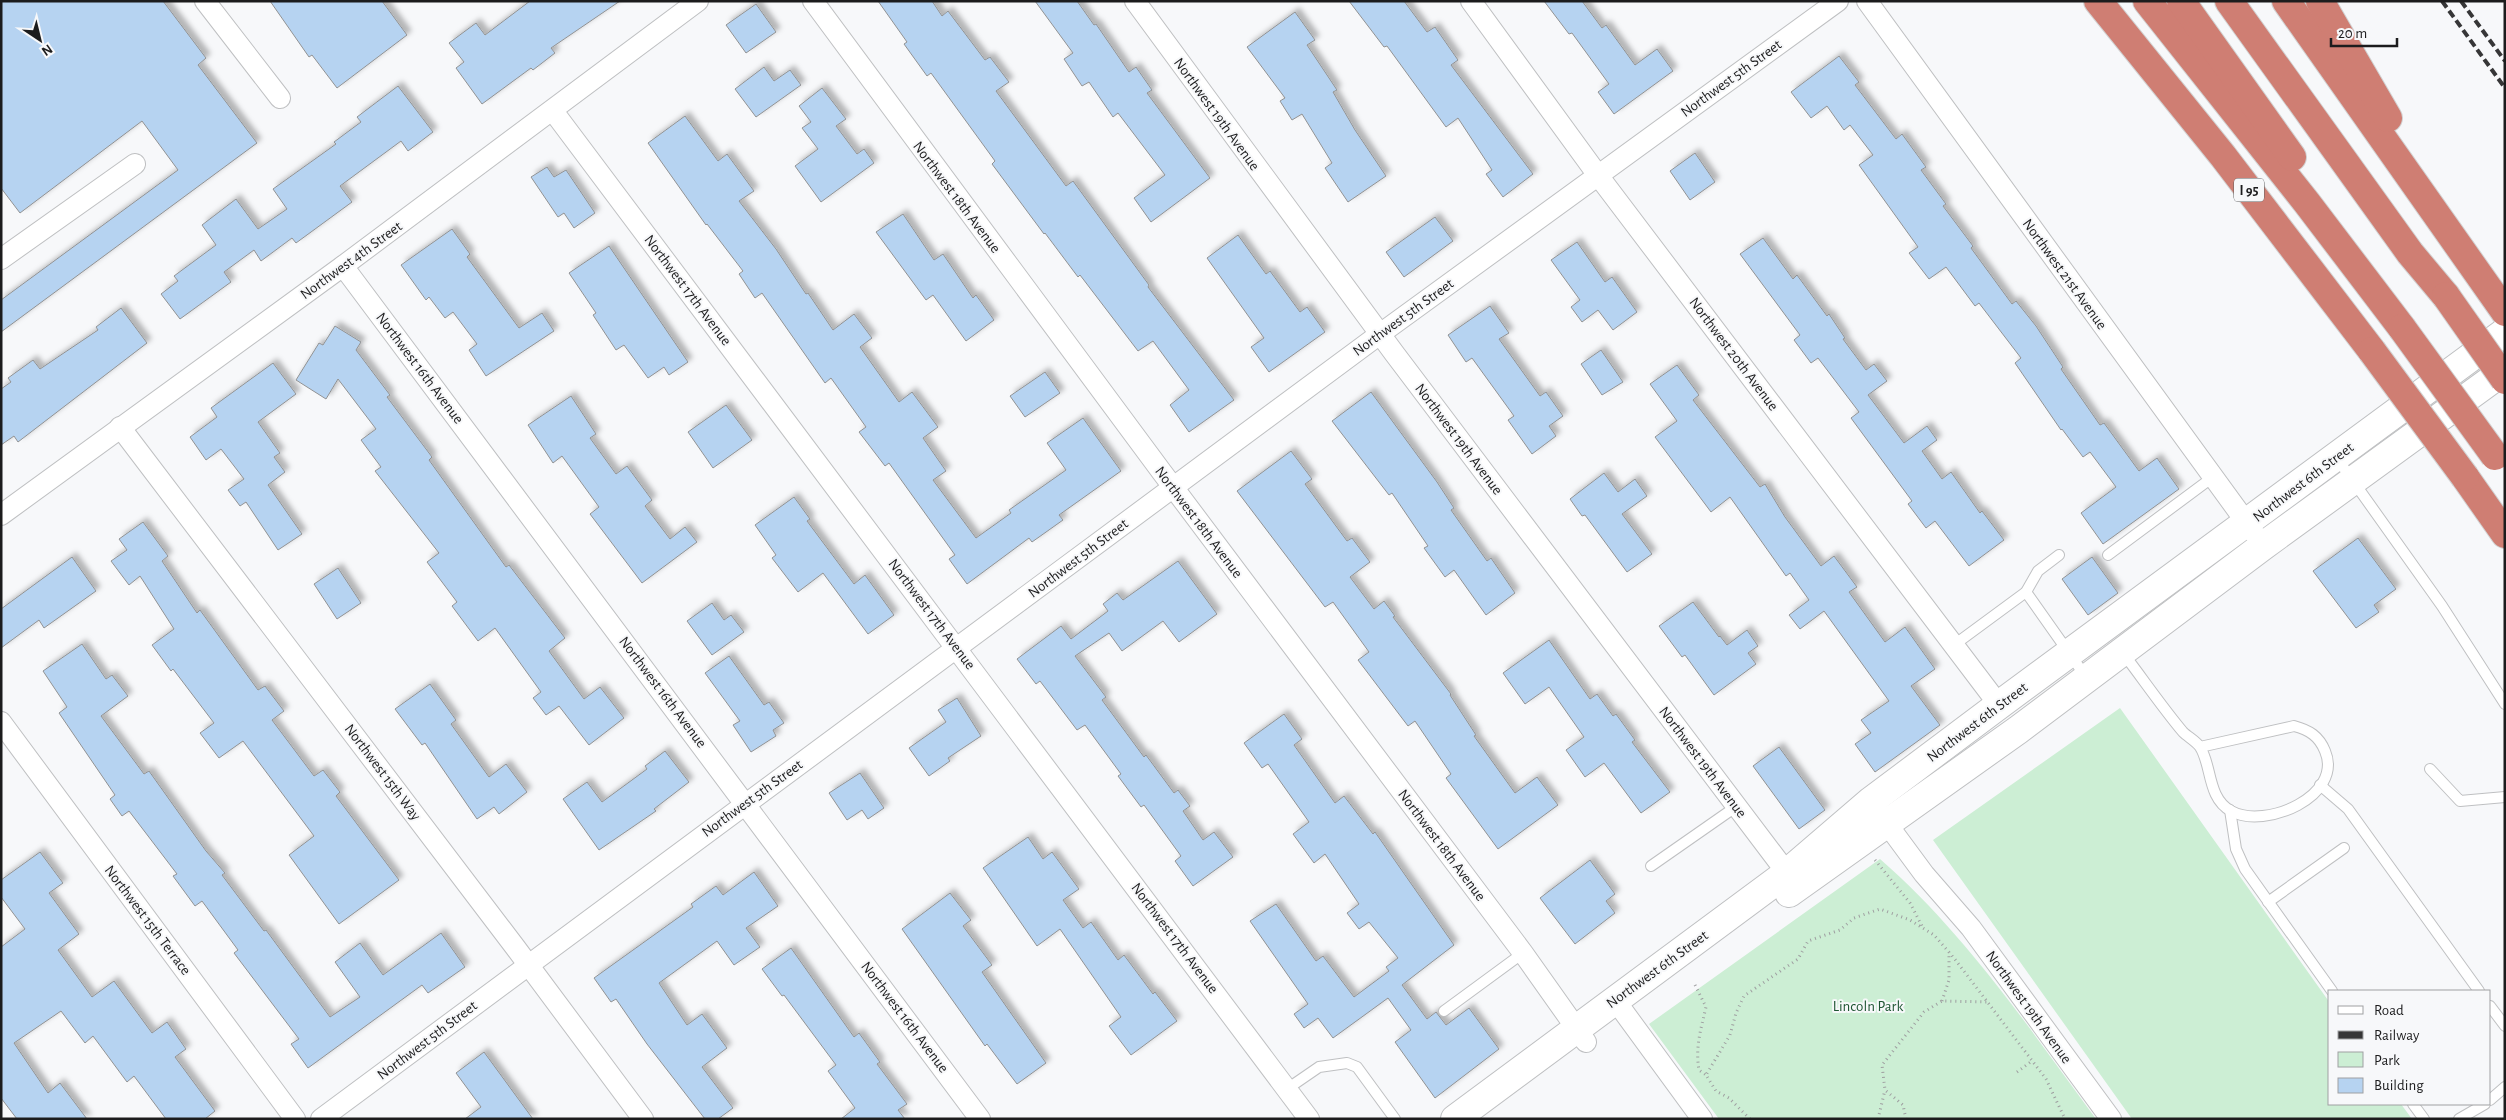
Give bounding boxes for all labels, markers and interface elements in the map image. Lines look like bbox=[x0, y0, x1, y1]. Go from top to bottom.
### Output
north arrow bbox=[15, 15, 65, 65]
scale bar bbox=[2331, 15, 2397, 47]
text: 20 m bbox=[2338, 26, 2367, 41]
street label: Northwest 5th Street bbox=[1678, 37, 1785, 120]
text: N bbox=[39, 41, 55, 58]
street label: Northwest 19th Avenue bbox=[1171, 55, 1262, 173]
street label: Northwest 18th Avenue bbox=[910, 139, 1003, 256]
road number: I 95 bbox=[2234, 178, 2264, 202]
street label: Northwest 21st Avenue bbox=[2020, 216, 2110, 332]
street label: Northwest 4th Street bbox=[298, 219, 405, 302]
street label: Northwest 17th Avenue bbox=[641, 232, 734, 348]
street label: Northwest 5th Street bbox=[1350, 276, 1457, 359]
street label: Northwest 20th Avenue bbox=[1686, 295, 1781, 414]
street label: Northwest 16th Avenue bbox=[373, 310, 466, 427]
street label: Northwest 19th Avenue bbox=[1412, 381, 1505, 498]
street label: Northwest 6th Street bbox=[2250, 440, 2356, 525]
street label: Northwest 18th Avenue bbox=[1152, 464, 1245, 581]
street label: Northwest 5th Street bbox=[1026, 516, 1131, 601]
street label: Northwest 17th Avenue bbox=[885, 556, 978, 672]
street label: Northwest 16th Avenue bbox=[616, 634, 709, 751]
street label: Northwest 6th Street bbox=[1924, 680, 2030, 765]
street label: Northwest 19th Avenue bbox=[1656, 704, 1749, 821]
street label: Northwest 15th Way bbox=[342, 721, 424, 824]
street label: Northwest 5th Street bbox=[699, 757, 806, 840]
street label: Northwest 18th Avenue bbox=[1395, 787, 1488, 904]
street label: Northwest 15th Terrace bbox=[102, 863, 194, 978]
street label: Northwest 17th Avenue bbox=[1128, 880, 1221, 996]
street label: Northwest 6th Street bbox=[1604, 928, 1711, 1011]
street label: Northwest 19th Avenue bbox=[1983, 948, 2074, 1066]
street label: Northwest 16th Avenue bbox=[858, 959, 951, 1076]
legend bbox=[2328, 990, 2491, 1105]
street label: Northwest 5th Street bbox=[375, 998, 480, 1083]
park label: Lincoln Park bbox=[1833, 999, 1903, 1014]
text: Road bbox=[2374, 1003, 2404, 1018]
text: Railway bbox=[2374, 1028, 2420, 1043]
text: Park bbox=[2374, 1053, 2400, 1068]
text: Building bbox=[2374, 1078, 2424, 1093]

